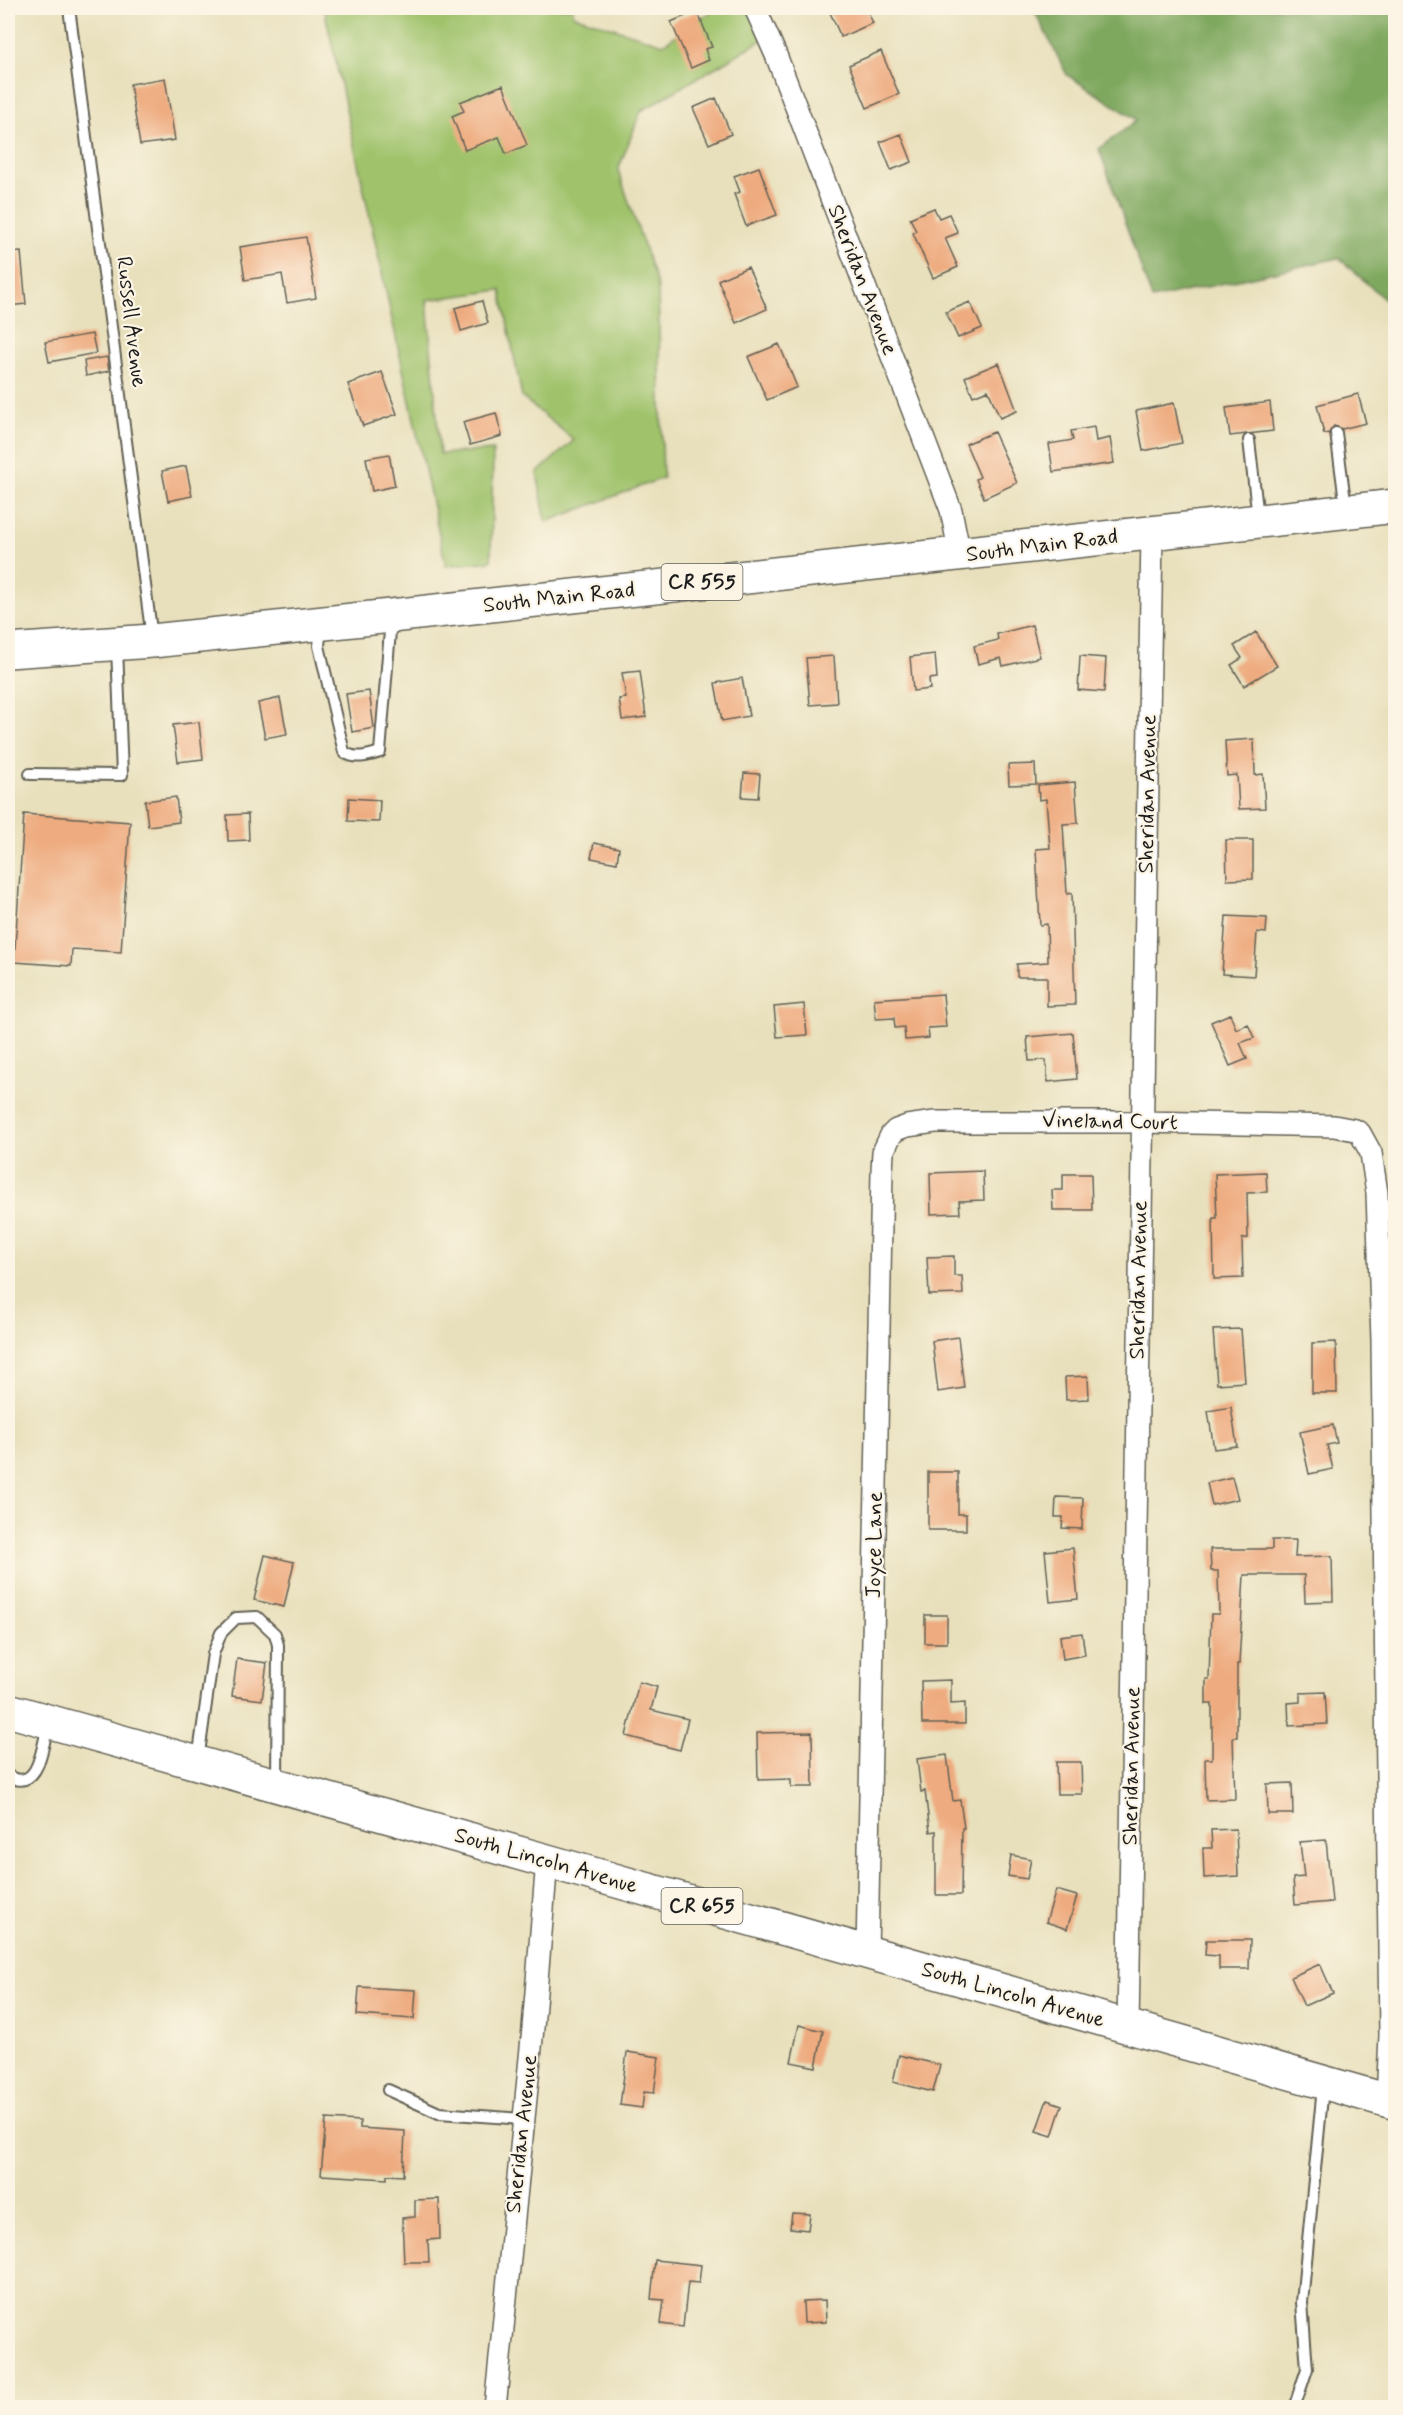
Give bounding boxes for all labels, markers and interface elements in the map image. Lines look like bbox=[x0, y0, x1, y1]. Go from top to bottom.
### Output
street label: Sheridan Avenue bbox=[820, 201, 904, 359]
street label: Russell Avenue bbox=[109, 255, 153, 389]
street label: South Main Road bbox=[964, 523, 1120, 569]
road number: CR 555 bbox=[662, 564, 742, 600]
street label: South Main Road bbox=[482, 576, 636, 620]
street label: Sheridan Avenue bbox=[1133, 714, 1163, 874]
street label: Vineland Court bbox=[1042, 1107, 1178, 1137]
street label: Sheridan Avenue bbox=[1124, 1200, 1154, 1360]
street label: Joyce Lane bbox=[860, 1491, 890, 1599]
street label: Sheridan Avenue bbox=[1117, 1686, 1147, 1846]
street label: South Lincoln Avenue bbox=[451, 1821, 641, 1901]
road number: CR 655 bbox=[662, 1888, 742, 1924]
street label: South Lincoln Avenue bbox=[918, 1955, 1108, 2035]
street label: Sheridan Avenue bbox=[500, 2053, 544, 2214]

